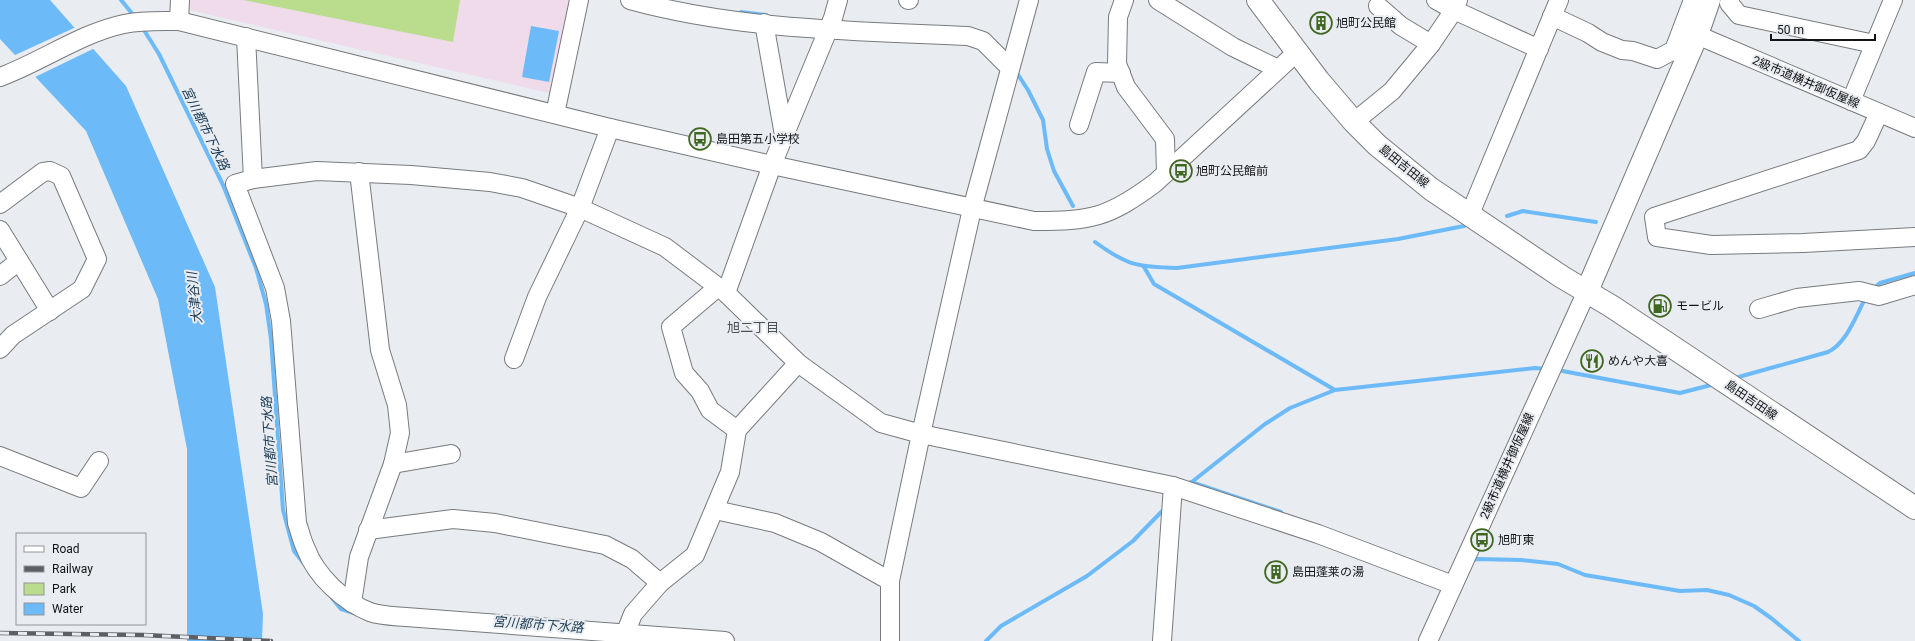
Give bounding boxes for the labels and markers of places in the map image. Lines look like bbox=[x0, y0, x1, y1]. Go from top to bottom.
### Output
building icon: 旭町公民館 bbox=[1308, 10, 1334, 36]
place label: 旭町公民館 bbox=[1336, 16, 1396, 30]
bus stop icon: 島田第五小学校 bbox=[687, 126, 713, 152]
place label: 島田第五小学校 bbox=[716, 132, 800, 146]
bus stop icon: 旭町公民館前 bbox=[1168, 158, 1194, 184]
place label: 旭町公民館前 bbox=[1196, 164, 1268, 178]
fuel station icon: モービル bbox=[1647, 293, 1673, 319]
place label: モービル bbox=[1676, 299, 1724, 313]
restaurant icon: めんや大喜 bbox=[1579, 348, 1605, 374]
place label: めんや大喜 bbox=[1608, 354, 1668, 368]
bus stop icon: 旭町東 bbox=[1469, 527, 1495, 553]
place label: 旭町東 bbox=[1498, 533, 1534, 547]
building icon: 島田蓬莱の湯 bbox=[1263, 559, 1289, 585]
place label: 島田蓬莱の湯 bbox=[1292, 565, 1364, 579]

